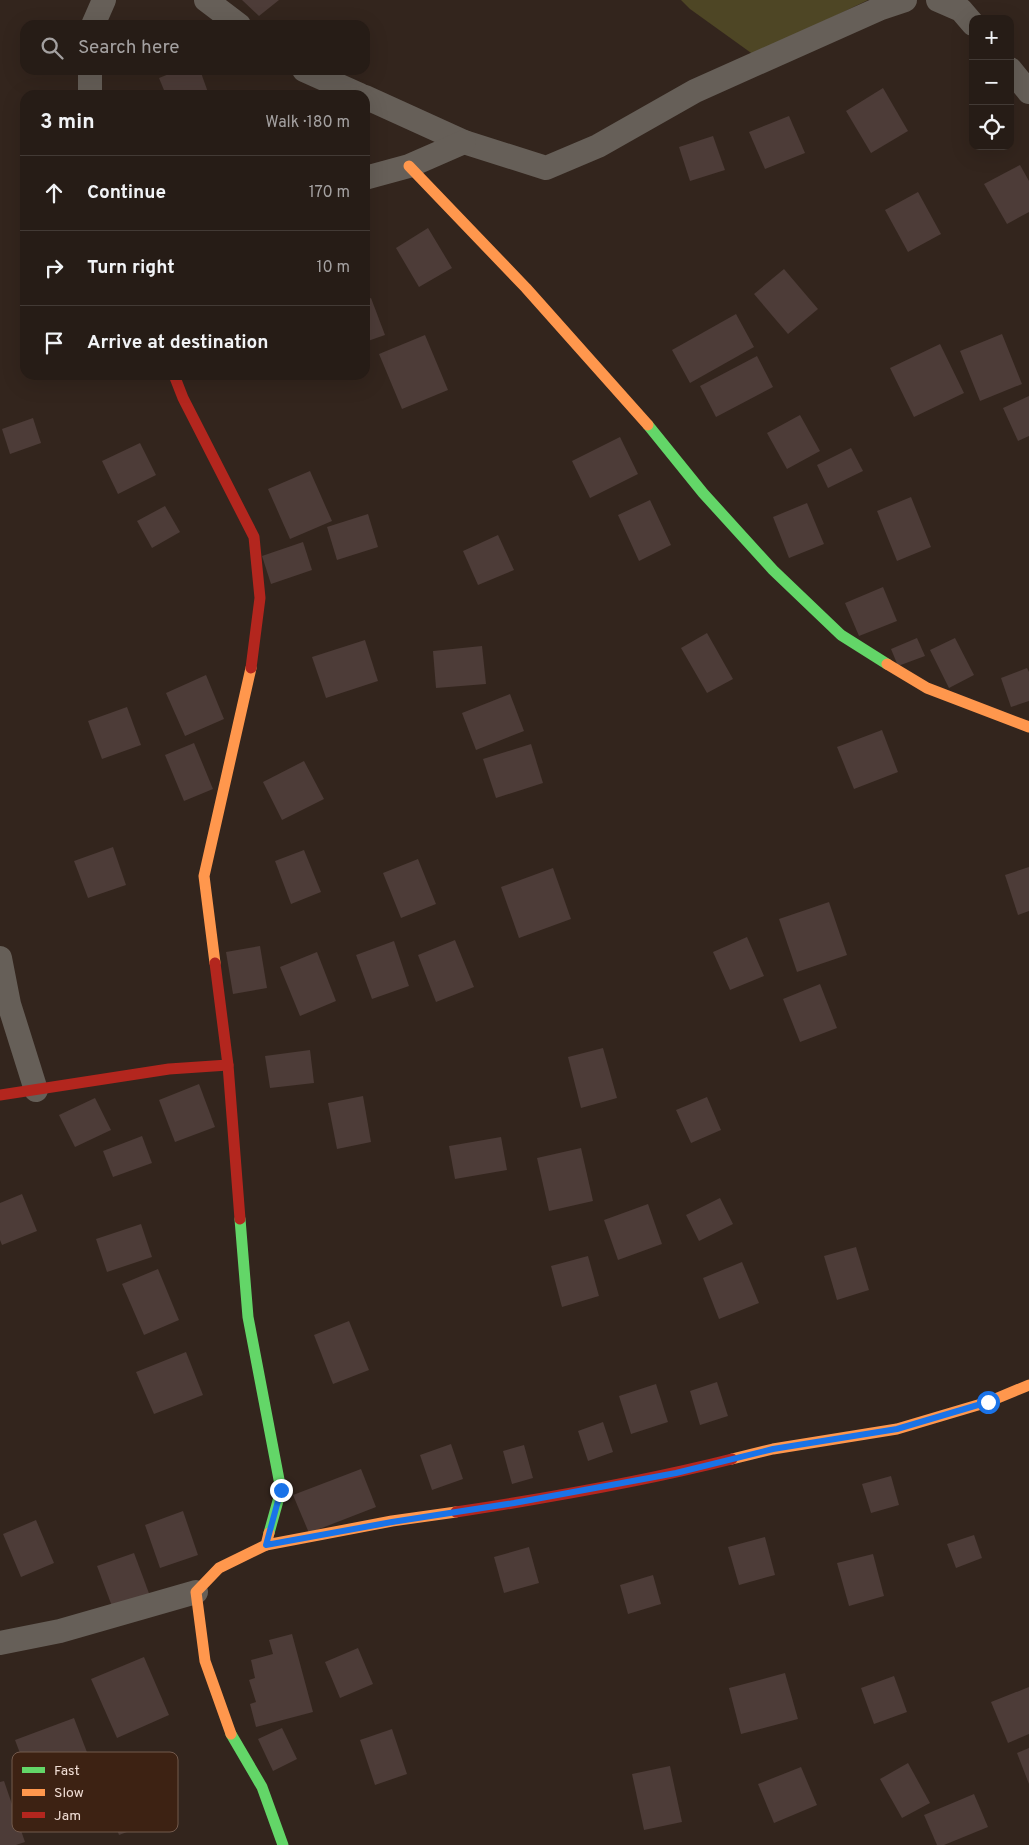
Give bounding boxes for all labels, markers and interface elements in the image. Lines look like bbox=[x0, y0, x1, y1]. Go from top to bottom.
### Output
map controls bbox=[969, 15, 1014, 150]
button: + bbox=[969, 15, 1014, 60]
search box bbox=[20, 20, 370, 75]
icon: search bbox=[38, 34, 66, 62]
text: Search here bbox=[78, 36, 180, 60]
button: − bbox=[969, 60, 1014, 105]
button: locate bbox=[969, 105, 1014, 150]
text: 3 min bbox=[40, 109, 95, 136]
text: Walk · 180 m bbox=[265, 113, 350, 133]
icon: ahead bbox=[40, 179, 68, 207]
text: Continue bbox=[87, 181, 166, 205]
text: 170 m bbox=[309, 183, 350, 203]
icon: right bbox=[40, 254, 68, 282]
text: Turn right bbox=[87, 256, 175, 280]
text: 10 m bbox=[316, 258, 350, 278]
icon: arrive bbox=[40, 329, 68, 357]
text: Arrive at destination bbox=[87, 331, 268, 355]
route start bbox=[977, 1391, 1000, 1414]
route end bbox=[270, 1479, 293, 1502]
legend bbox=[12, 1752, 178, 1832]
text: Fast bbox=[54, 1763, 80, 1780]
text: Slow bbox=[54, 1785, 84, 1802]
text: Jam bbox=[54, 1808, 81, 1825]

